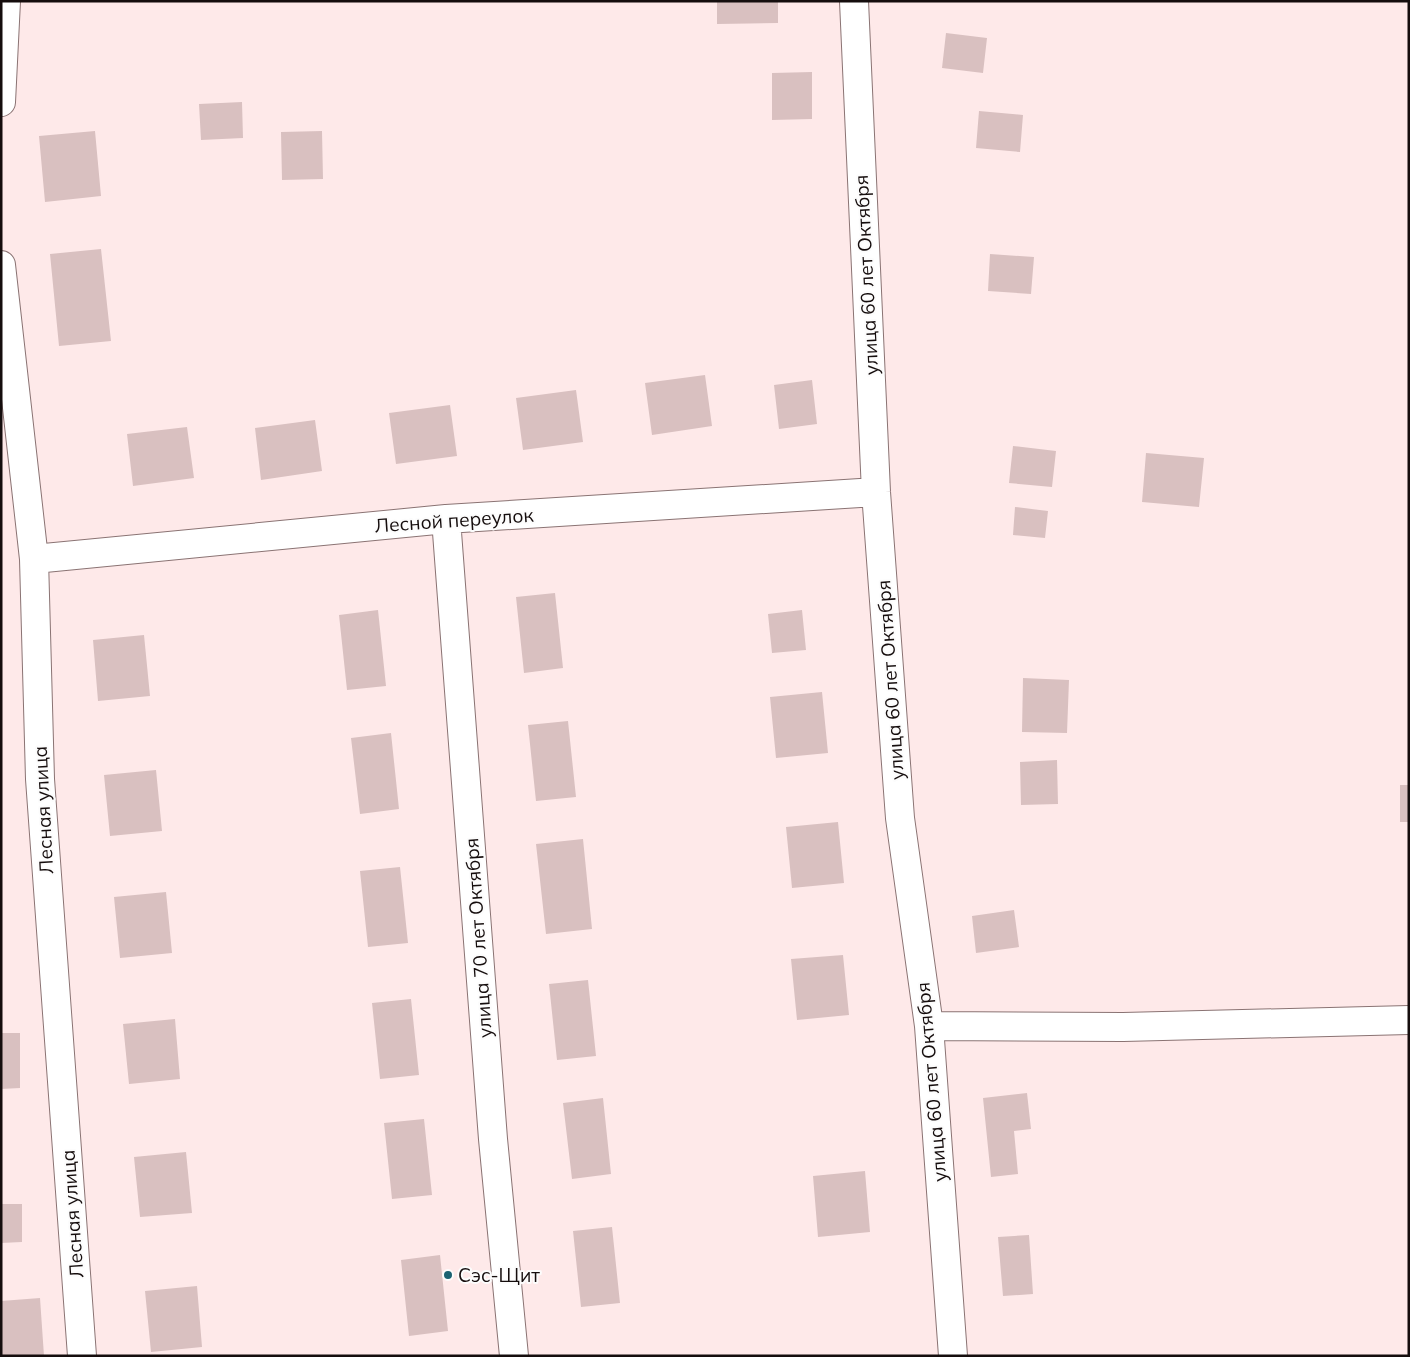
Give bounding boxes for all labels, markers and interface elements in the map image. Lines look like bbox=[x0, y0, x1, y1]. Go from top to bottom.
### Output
street label: улица 60 лет Октября bbox=[849, 174, 883, 376]
street label: Лесной переулок bbox=[374, 502, 535, 538]
street label: улица 60 лет Октября bbox=[871, 579, 909, 781]
street label: Лесная улица bbox=[28, 745, 58, 875]
street label: улица 70 лет Октября bbox=[459, 837, 497, 1039]
street label: улица 60 лет Октября bbox=[910, 981, 952, 1183]
street label: Лесная улица bbox=[56, 1149, 88, 1279]
place label: Сэс-Щит bbox=[458, 1263, 540, 1287]
marker: Сэс-Щит bbox=[442, 1269, 454, 1281]

